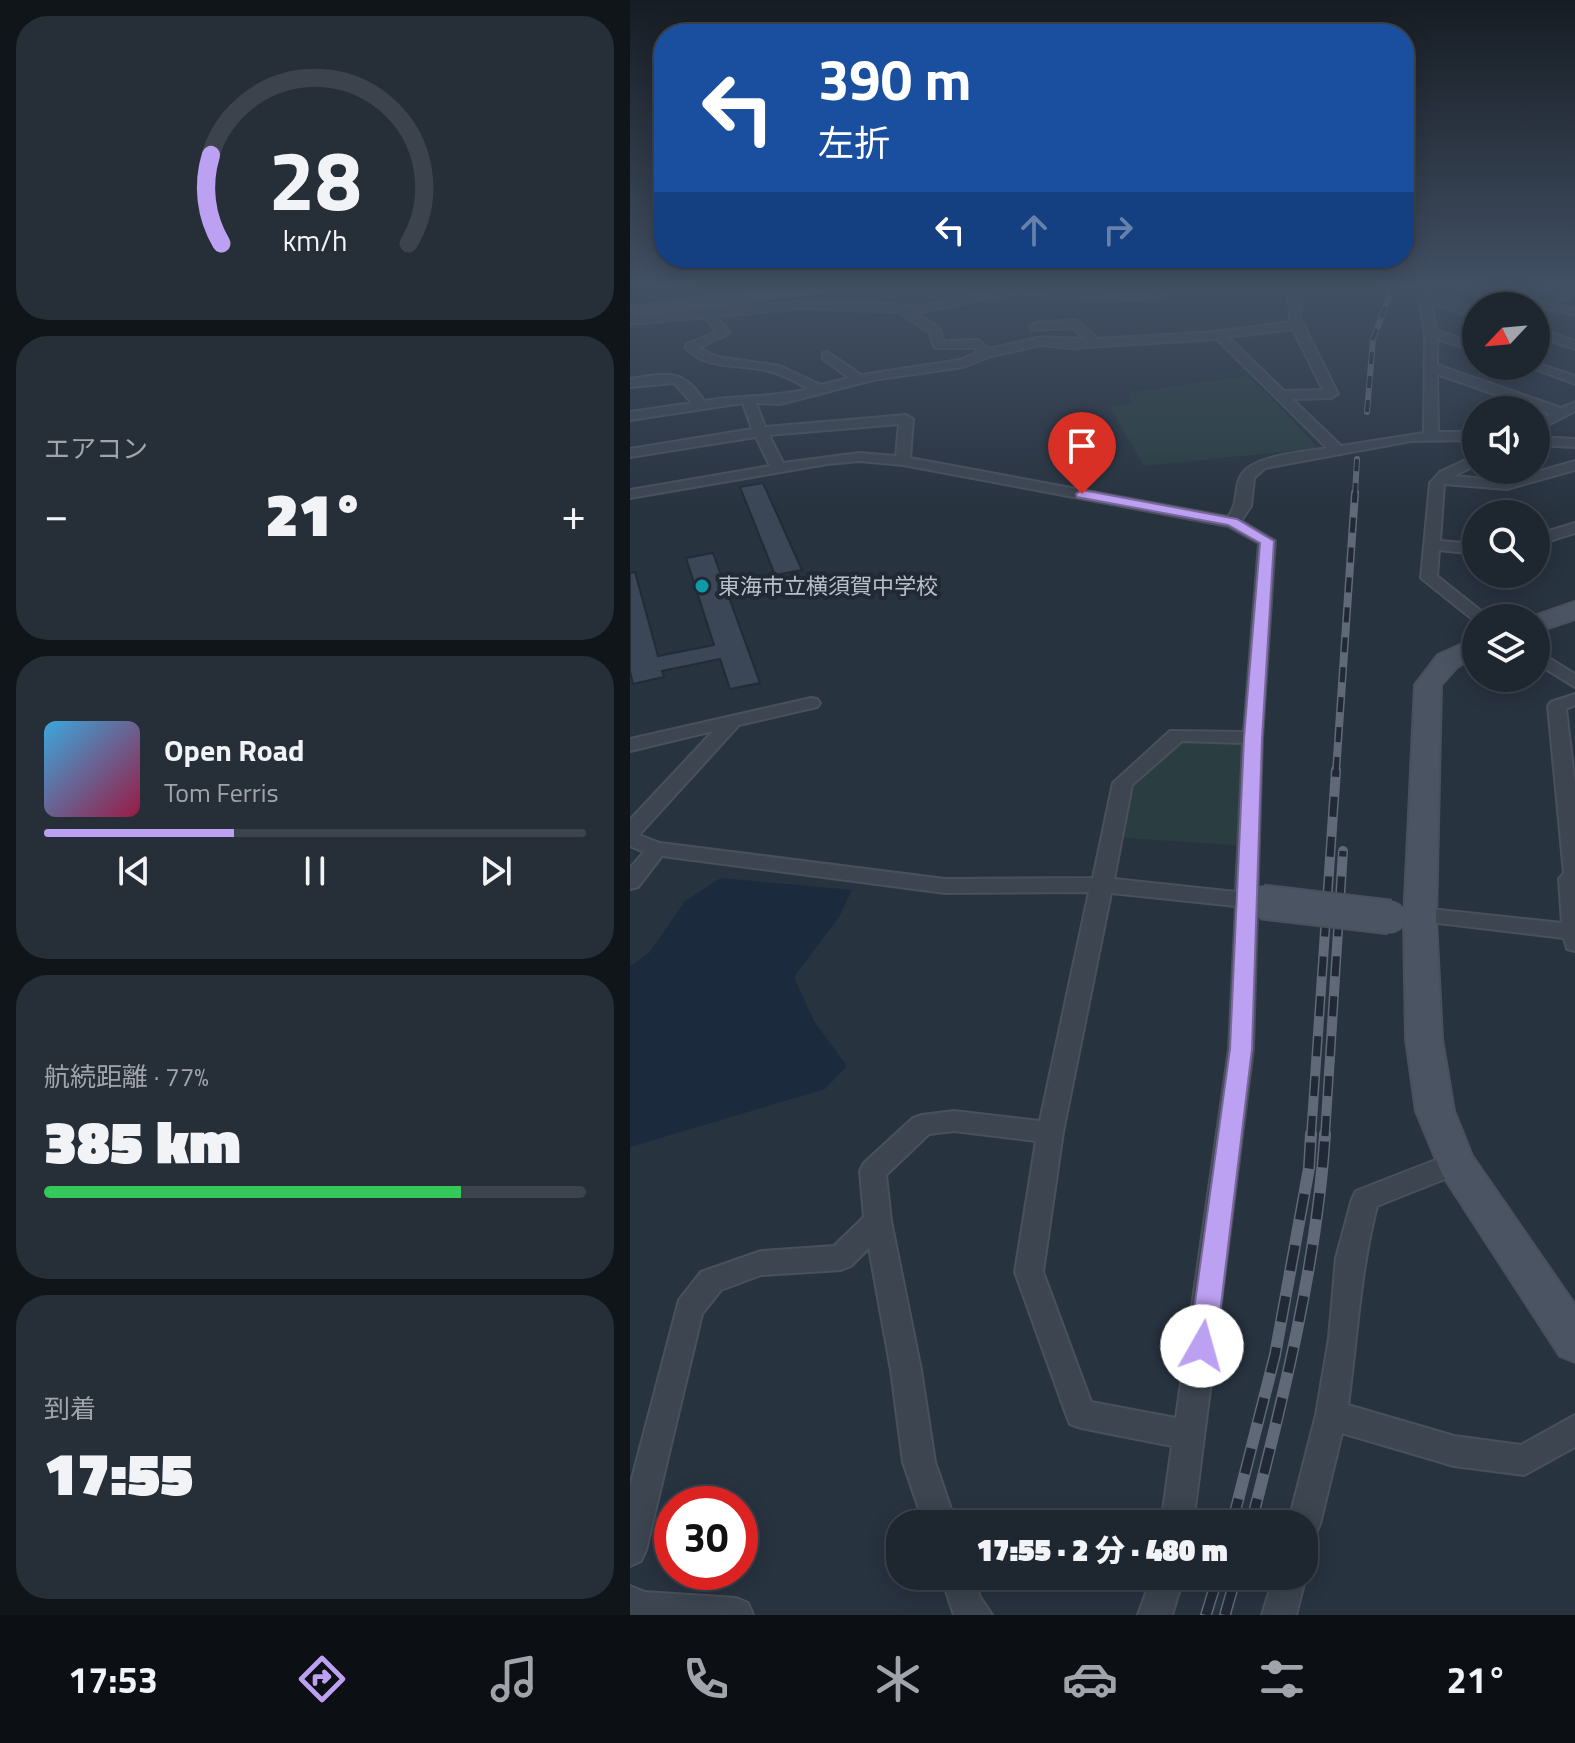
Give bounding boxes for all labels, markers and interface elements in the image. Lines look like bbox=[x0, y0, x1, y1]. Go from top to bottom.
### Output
text: 390 m bbox=[818, 37, 971, 122]
icon: left bbox=[686, 56, 790, 160]
text: 28 bbox=[268, 115, 362, 241]
text: 左折 bbox=[818, 115, 890, 170]
icon: left bbox=[928, 208, 972, 252]
icon: ahead bbox=[1012, 208, 1056, 252]
icon: right bbox=[1096, 208, 1140, 252]
text: km/h bbox=[283, 219, 347, 262]
north arrow bbox=[1462, 292, 1550, 380]
map controls bbox=[1462, 292, 1550, 692]
button: sound bbox=[1462, 396, 1550, 484]
pin bbox=[1048, 412, 1116, 494]
icon: arrive bbox=[1060, 424, 1104, 468]
text: エアコン bbox=[44, 429, 148, 468]
text: 21° bbox=[266, 468, 365, 559]
text: − bbox=[44, 480, 69, 547]
text: + bbox=[561, 480, 586, 547]
button: search bbox=[1462, 500, 1550, 588]
place label: 東海市立横須賀中学校 bbox=[718, 569, 938, 603]
marker: 東海市立横須賀中学校 bbox=[693, 577, 711, 595]
button: layers bbox=[1462, 604, 1550, 692]
text: Open Road bbox=[164, 727, 305, 773]
text: Tom Ferris bbox=[164, 773, 279, 812]
icon: previous bbox=[112, 849, 156, 893]
icon: pause bbox=[293, 849, 337, 893]
icon: next bbox=[474, 849, 518, 893]
text: 航続距離 · 77% bbox=[44, 1057, 209, 1096]
text: 385 km bbox=[44, 1095, 241, 1186]
position arrow bbox=[1160, 1304, 1244, 1388]
text: 到着 bbox=[44, 1389, 96, 1428]
text: 17:55 bbox=[44, 1427, 193, 1518]
speed limit sign: 30 bbox=[654, 1486, 758, 1590]
text: 17:55 · 2 分 · 480 m bbox=[976, 1527, 1228, 1573]
icon: directions bbox=[294, 1651, 350, 1707]
icon: music bbox=[486, 1651, 542, 1707]
icon: phone bbox=[678, 1651, 734, 1707]
icon: climate bbox=[870, 1651, 926, 1707]
icon: car bbox=[1062, 1651, 1118, 1707]
icon: filters bbox=[1254, 1651, 1310, 1707]
text: 17:53 bbox=[68, 1652, 158, 1707]
text: 21° bbox=[1446, 1652, 1507, 1707]

